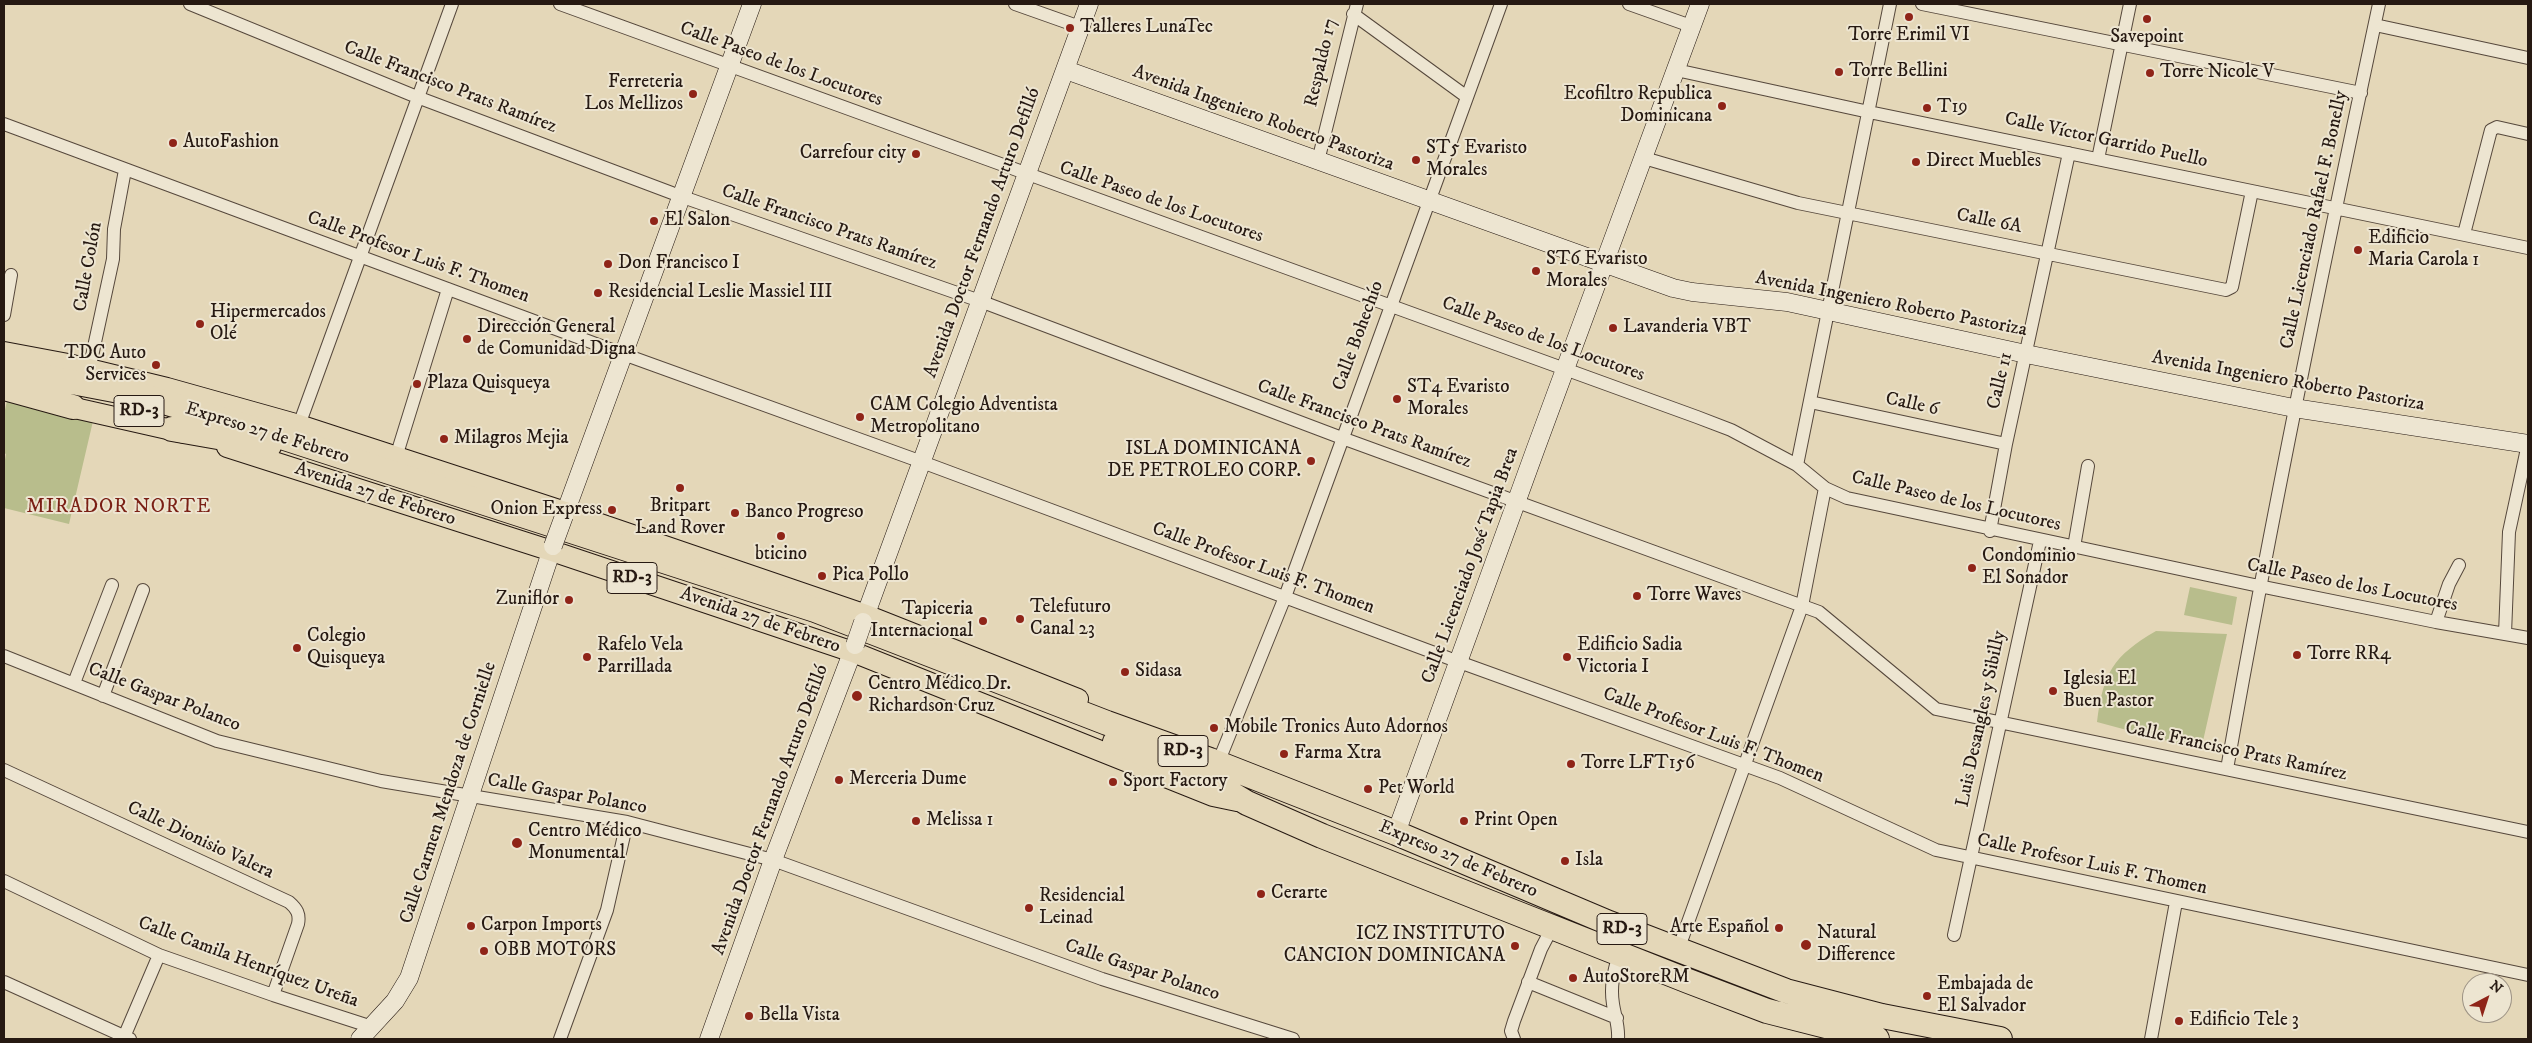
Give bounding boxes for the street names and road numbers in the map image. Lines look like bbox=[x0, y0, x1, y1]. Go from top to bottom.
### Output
street label: Respaldo 17 bbox=[1301, 17, 1343, 109]
street label: Calle Paseo de los Locutores bbox=[676, 18, 886, 112]
street label: Calle Francisco Prats Ramírez bbox=[340, 37, 560, 139]
street label: Avenida Ingeniero Roberto Pastoriza bbox=[1129, 61, 1397, 177]
street label: Avenida Doctor Fernando Arturo Defilló bbox=[920, 85, 1046, 381]
street label: Calle Licenciado Rafael F. Bonelly bbox=[2276, 89, 2354, 351]
street label: Calle Víctor Garrido Puello bbox=[2002, 108, 2210, 174]
street label: Calle Paseo de los Locutores bbox=[1056, 157, 1266, 249]
street label: Calle Francisco Prats Ramírez bbox=[718, 180, 940, 276]
street label: Calle 6A bbox=[1954, 205, 2024, 239]
street label: Calle Profesor Luis F. Thomen bbox=[304, 207, 532, 309]
street label: Calle Colón bbox=[70, 220, 108, 314]
street label: Avenida Ingeniero Roberto Pastoriza bbox=[1753, 267, 2029, 343]
street label: Calle Bohechío bbox=[1329, 278, 1389, 394]
street label: Calle Paseo de los Locutores bbox=[1438, 293, 1648, 387]
street label: Avenida Ingeniero Roberto Pastoriza bbox=[2150, 347, 2426, 417]
street label: Calle 11 bbox=[1983, 350, 2019, 412]
street label: Calle Francisco Prats Ramírez bbox=[1254, 376, 1474, 474]
street label: Calle 6 bbox=[1883, 388, 1941, 422]
road number: RD-3 bbox=[114, 396, 164, 426]
street label: Expreso 27 de Febrero bbox=[182, 398, 352, 470]
street label: Calle Licenciado José Tapia Brea bbox=[1418, 445, 1524, 687]
street label: Avenida 27 de Febrero bbox=[292, 458, 458, 532]
street label: Calle Paseo de los Locutores bbox=[1849, 467, 2063, 537]
street label: Calle Profesor Luis F. Thomen bbox=[1149, 518, 1377, 620]
street label: Calle Paseo de los Locutores bbox=[2245, 554, 2459, 618]
road number: RD-3 bbox=[607, 562, 657, 594]
street label: Avenida 27 de Febrero bbox=[677, 583, 843, 659]
street label: Luis Desangles y Sibilly bbox=[1952, 629, 2012, 809]
street label: Calle Gaspar Polanco bbox=[85, 658, 243, 738]
street label: Calle Carmen Mendoza de Cornielle bbox=[396, 659, 502, 927]
street label: Avenida Doctor Fernando Arturo Defilló bbox=[708, 662, 834, 958]
street label: Calle Profesor Luis F. Thomen bbox=[1599, 683, 1827, 789]
street label: Calle Francisco Prats Ramírez bbox=[2123, 717, 2349, 787]
road number: RD-3 bbox=[1158, 736, 1208, 766]
street label: Calle Gaspar Polanco bbox=[486, 770, 648, 820]
street label: Calle Dionisio Valera bbox=[123, 797, 277, 885]
street label: Expreso 27 de Febrero bbox=[1375, 816, 1541, 904]
street label: Calle Profesor Luis F. Thomen bbox=[1975, 829, 2209, 901]
street label: Calle Camila Henríquez Ureña bbox=[135, 912, 361, 1014]
road number: RD-3 bbox=[1597, 914, 1647, 944]
street label: Calle Gaspar Polanco bbox=[1062, 935, 1222, 1007]

